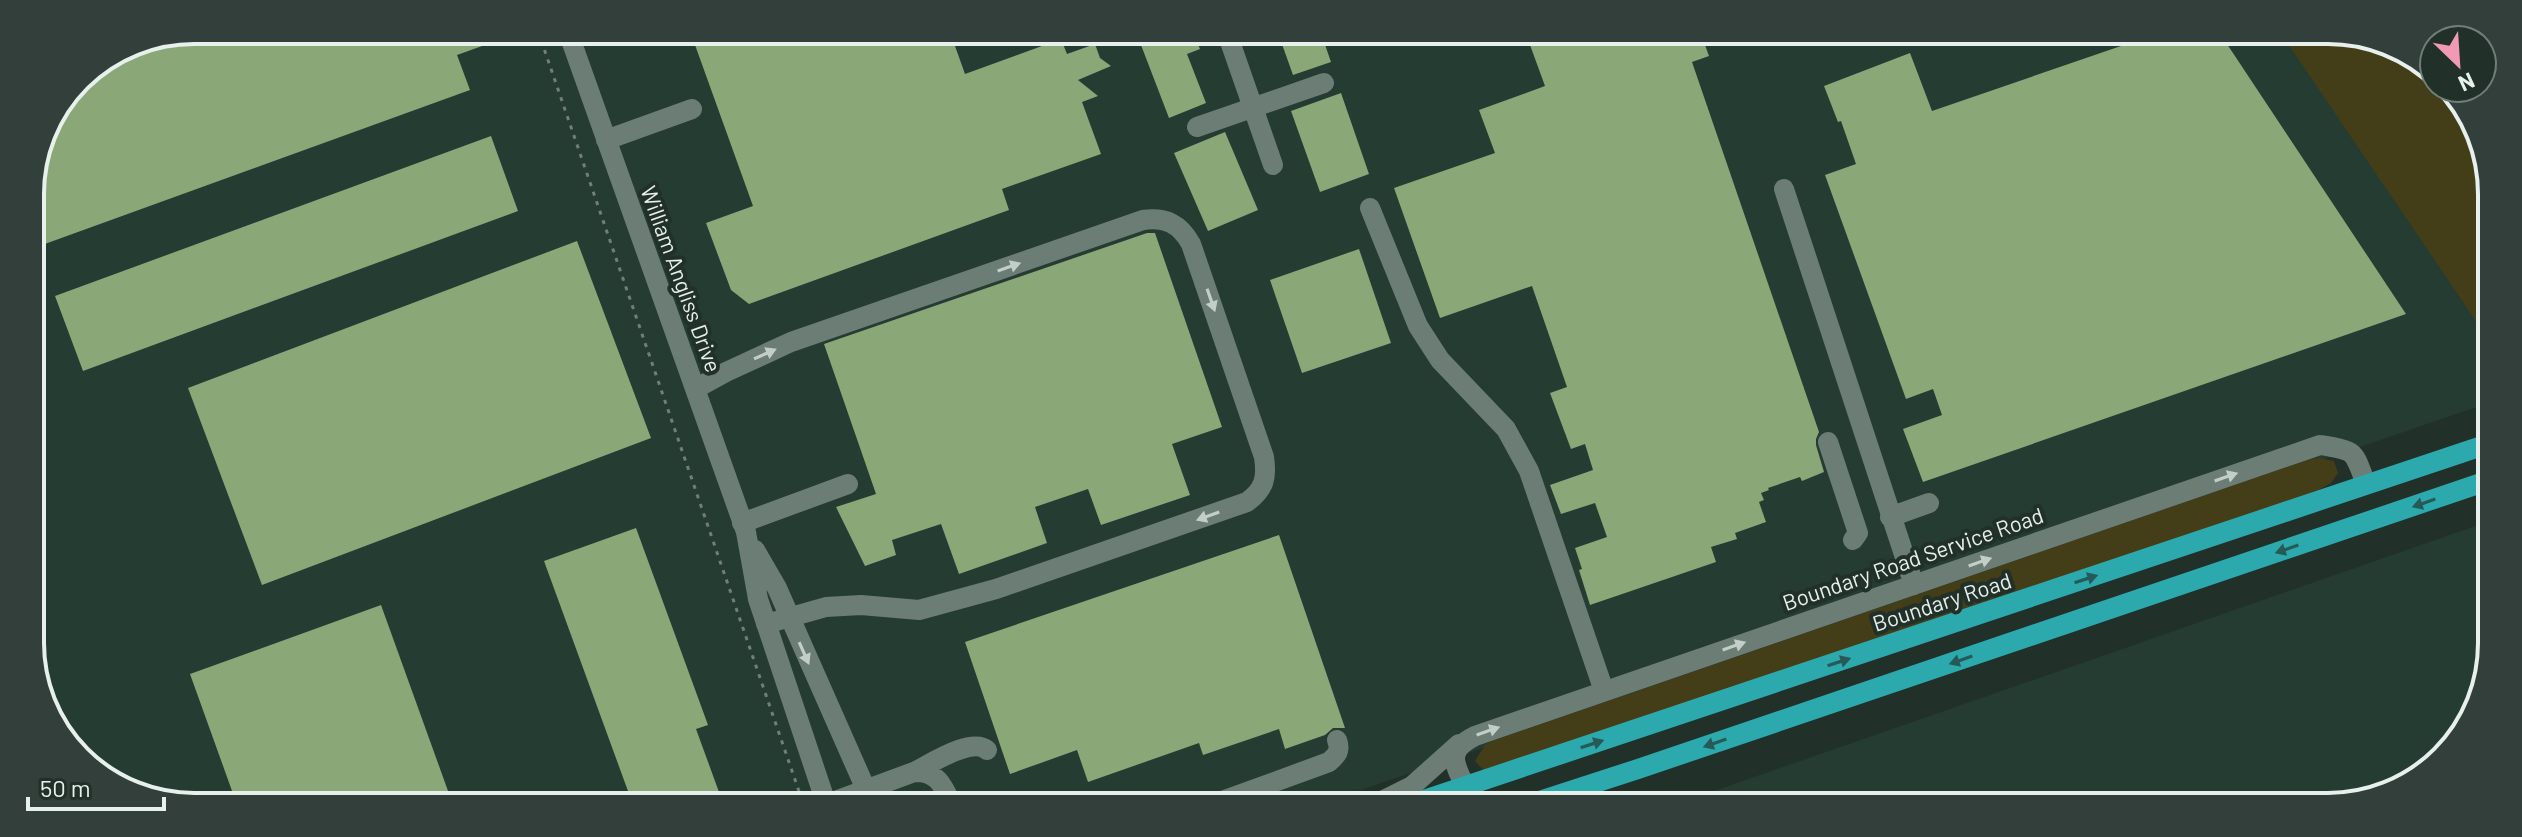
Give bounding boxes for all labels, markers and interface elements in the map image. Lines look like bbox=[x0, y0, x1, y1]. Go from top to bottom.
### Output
north arrow bbox=[2418, 24, 2498, 104]
text: N bbox=[2455, 68, 2479, 98]
street label: William Angliss Drive bbox=[636, 182, 728, 375]
one-way arrow bbox=[998, 260, 1022, 272]
one-way arrow bbox=[1205, 289, 1217, 313]
one-way arrow bbox=[753, 347, 776, 361]
one-way arrow bbox=[2214, 471, 2238, 483]
one-way arrow bbox=[2412, 497, 2436, 509]
street label: Boundary Road Service Road bbox=[1779, 502, 2047, 616]
one-way arrow bbox=[1196, 510, 1220, 523]
one-way arrow bbox=[2274, 544, 2298, 556]
one-way arrow bbox=[1968, 555, 1992, 567]
street label: Boundary Road bbox=[1869, 567, 2015, 637]
one-way arrow bbox=[2074, 573, 2098, 585]
one-way arrow bbox=[1722, 640, 1746, 652]
one-way arrow bbox=[798, 641, 811, 664]
one-way arrow bbox=[1949, 654, 1973, 666]
one-way arrow bbox=[1827, 655, 1851, 667]
one-way arrow bbox=[1476, 724, 1500, 737]
one-way arrow bbox=[1581, 737, 1605, 750]
one-way arrow bbox=[1702, 738, 1726, 750]
scale bar bbox=[28, 761, 164, 811]
text: 50 m bbox=[40, 773, 91, 802]

